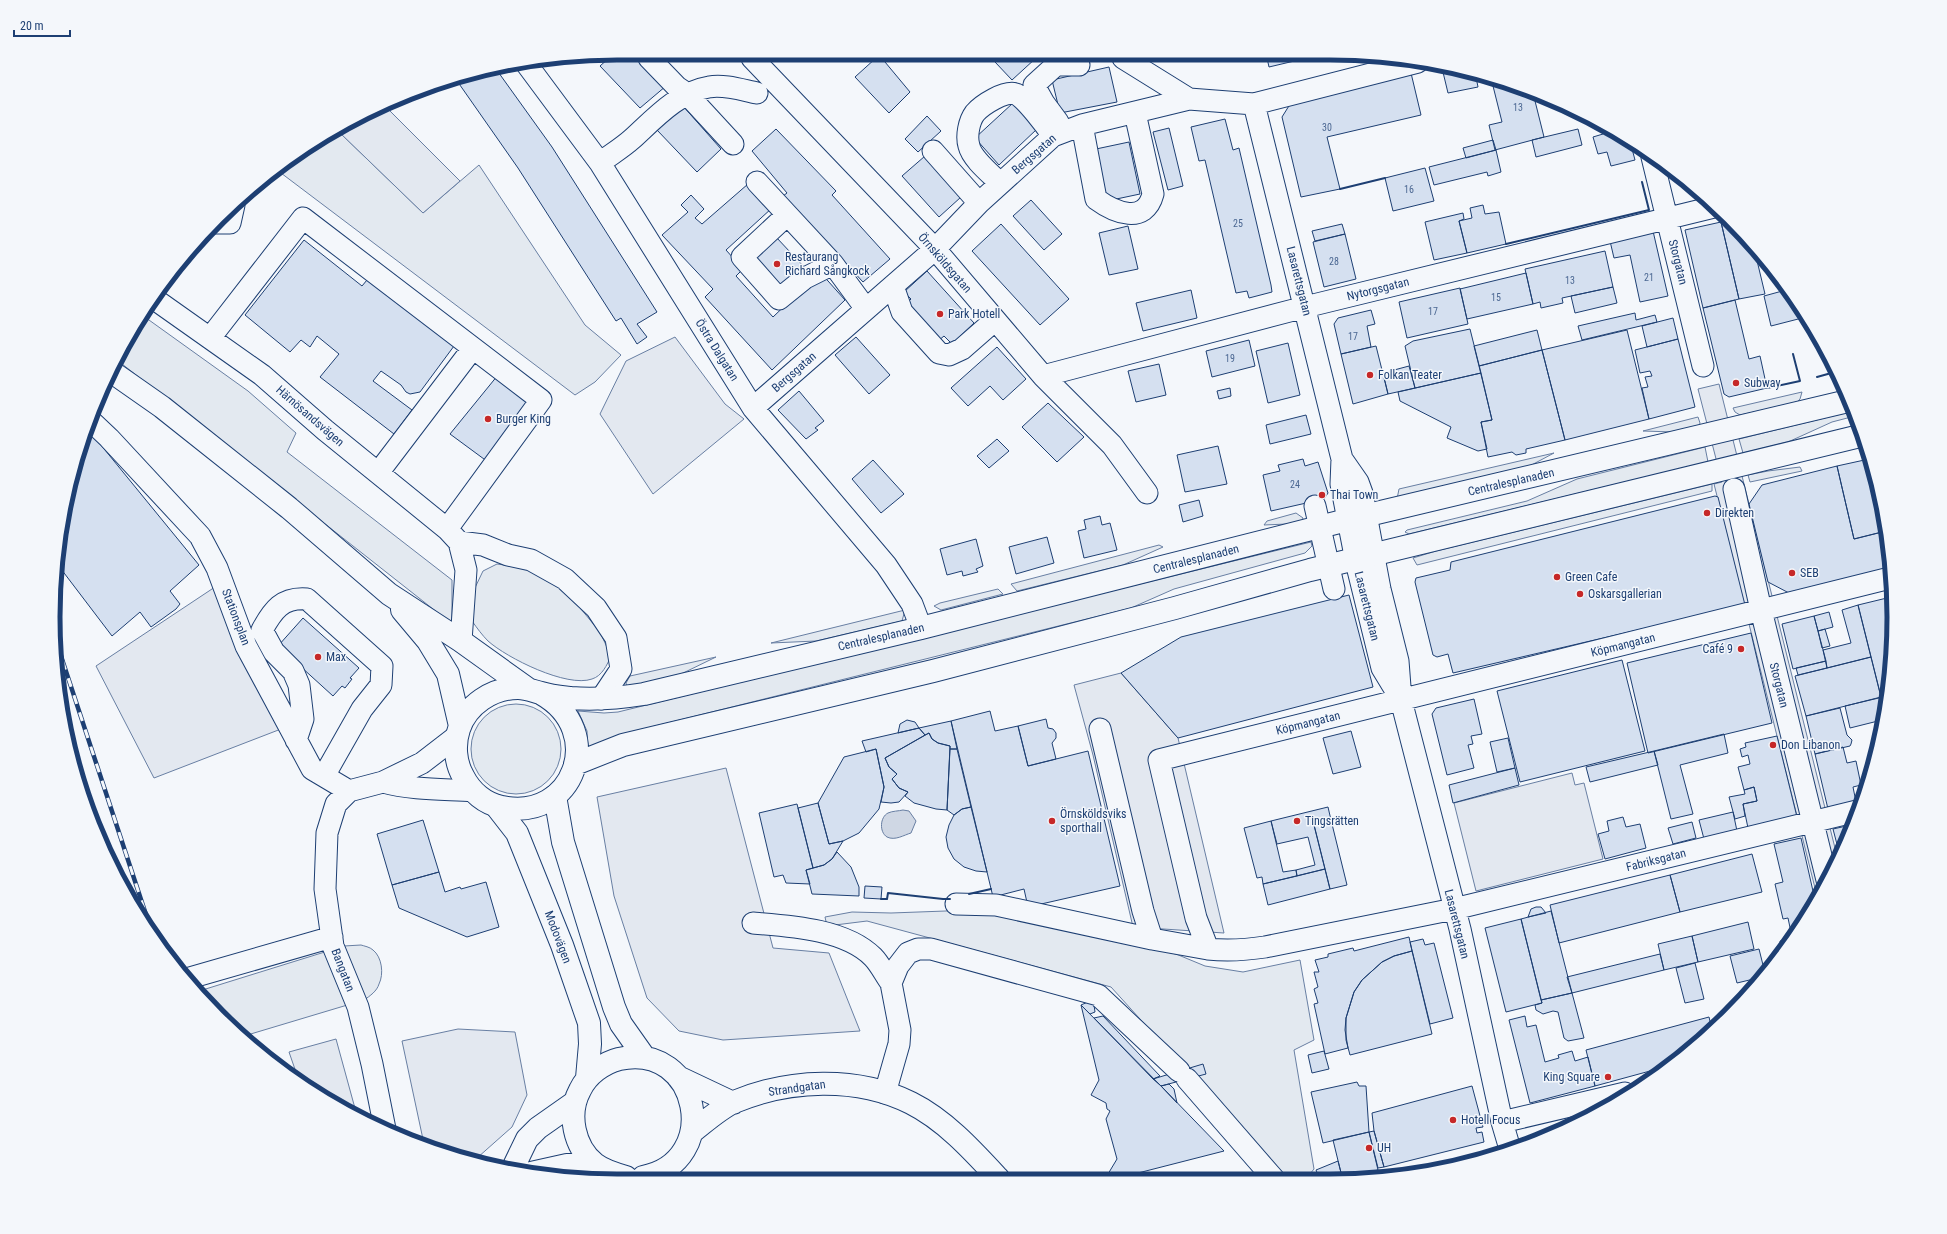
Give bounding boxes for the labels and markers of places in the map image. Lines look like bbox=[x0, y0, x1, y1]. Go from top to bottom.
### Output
place label: Restaurang Richard Sångkock bbox=[785, 250, 870, 278]
marker: Restaurang Richard Sångkock bbox=[772, 259, 782, 269]
place label: Park Hotell bbox=[948, 307, 1000, 321]
marker: Park Hotell bbox=[935, 309, 945, 319]
place label: Folkan Teater bbox=[1378, 368, 1442, 382]
marker: Folkan Teater bbox=[1365, 370, 1375, 380]
place label: Subway bbox=[1744, 376, 1780, 390]
marker: Subway bbox=[1731, 378, 1741, 388]
place label: Burger King bbox=[496, 412, 551, 426]
marker: Burger King bbox=[483, 414, 493, 424]
place label: Thai Town bbox=[1330, 488, 1379, 502]
marker: Thai Town bbox=[1317, 490, 1327, 500]
place label: Direkten bbox=[1715, 506, 1754, 520]
marker: Direkten bbox=[1702, 508, 1712, 518]
place label: SEB bbox=[1800, 566, 1819, 580]
marker: SEB bbox=[1787, 568, 1797, 578]
place label: Green Cafe bbox=[1565, 570, 1618, 584]
marker: Green Cafe bbox=[1552, 572, 1562, 582]
place label: Oskarsgallerian bbox=[1588, 587, 1662, 601]
marker: Oskarsgallerian bbox=[1575, 589, 1585, 599]
place label: Café 9 bbox=[1702, 642, 1733, 656]
marker: Café 9 bbox=[1736, 644, 1746, 654]
place label: Max bbox=[326, 650, 346, 664]
marker: Max bbox=[313, 652, 323, 662]
place label: Don Libanon bbox=[1781, 738, 1840, 752]
marker: Don Libanon bbox=[1768, 740, 1778, 750]
place label: Örnsköldsviks sporthall bbox=[1060, 806, 1127, 835]
place label: Tingsrätten bbox=[1305, 814, 1359, 828]
marker: Örnsköldsviks sporthall bbox=[1047, 816, 1057, 826]
marker: Tingsrätten bbox=[1292, 816, 1302, 826]
place label: King Square bbox=[1543, 1070, 1600, 1084]
marker: King Square bbox=[1603, 1072, 1613, 1082]
place label: Hotell Focus bbox=[1461, 1113, 1520, 1127]
marker: Hotell Focus bbox=[1448, 1115, 1458, 1125]
place label: UH bbox=[1377, 1141, 1391, 1155]
marker: UH bbox=[1364, 1143, 1374, 1153]

